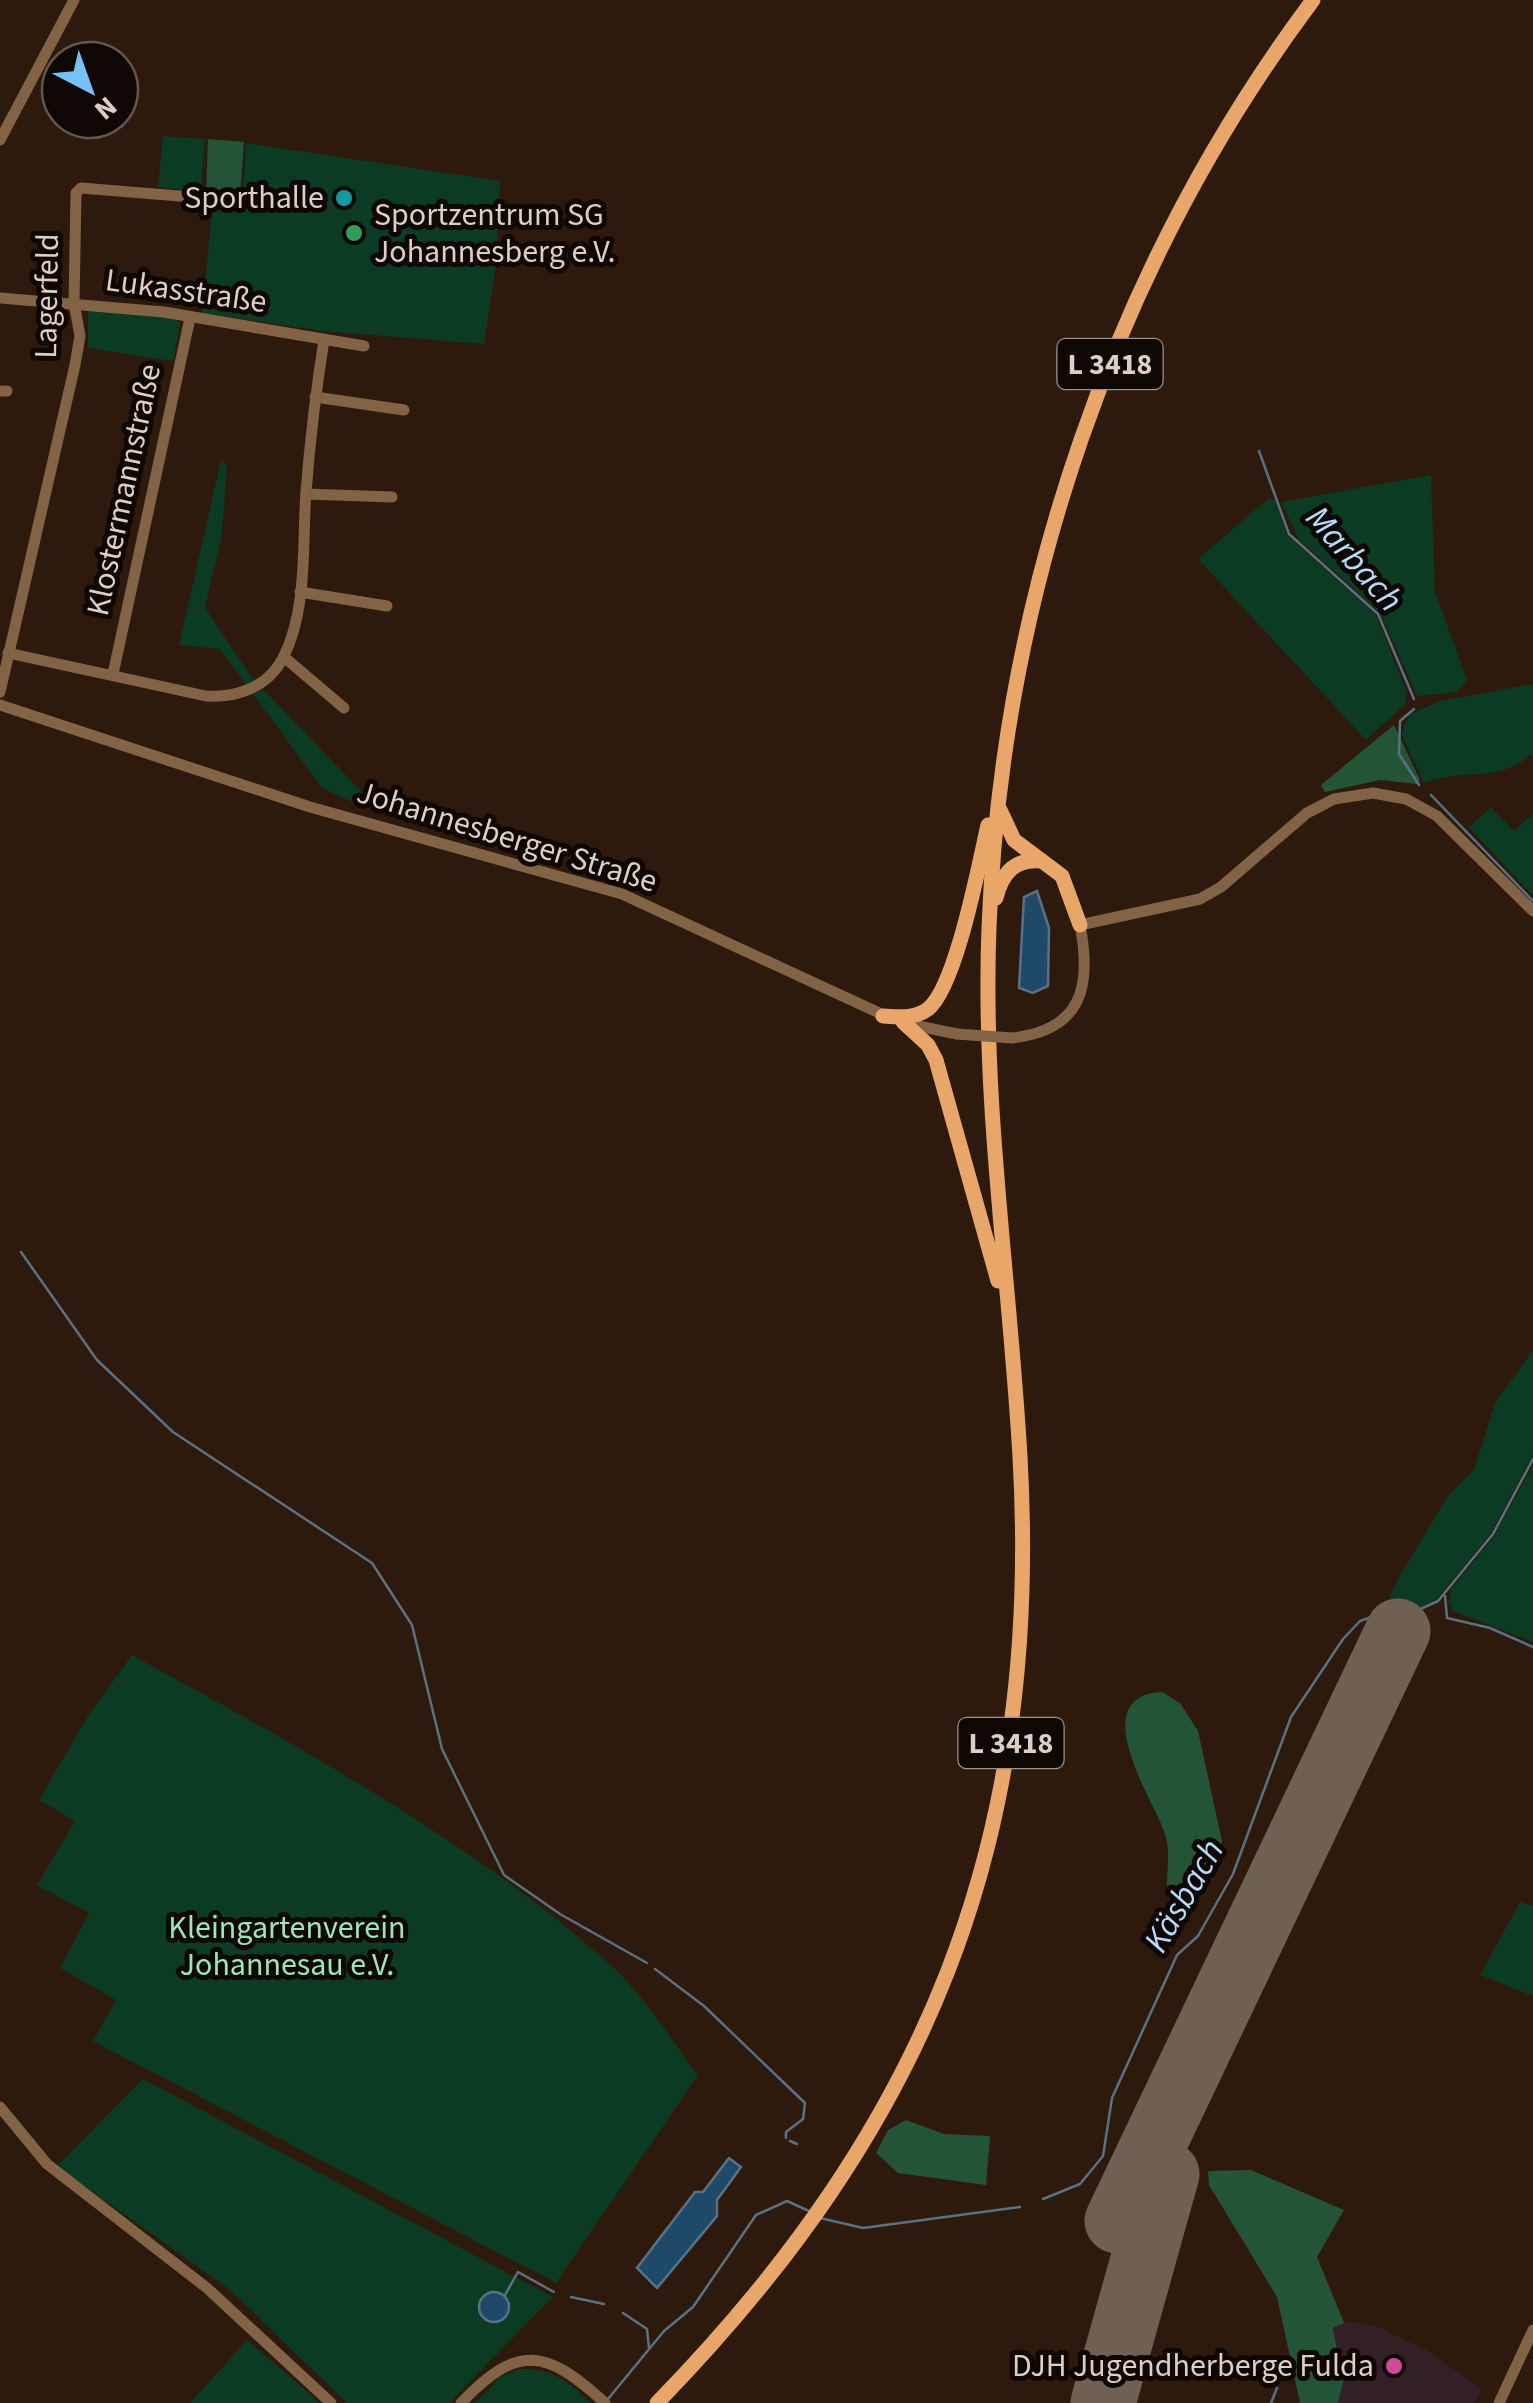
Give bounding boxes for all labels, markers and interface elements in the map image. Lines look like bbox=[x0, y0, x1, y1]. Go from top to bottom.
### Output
north arrow bbox=[40, 40, 140, 140]
text: N bbox=[86, 87, 126, 129]
place label: Sporthalle bbox=[184, 175, 324, 221]
marker: Sporthalle bbox=[333, 187, 355, 209]
place label: Sportzentrum SG Johannesberg e.V. bbox=[374, 192, 616, 275]
marker: Sportzentrum SG Johannesberg e.V. bbox=[343, 222, 365, 244]
street label: Lagerfeld bbox=[23, 233, 71, 359]
street label: Lukasstraße bbox=[103, 257, 269, 325]
road number: L 3418 bbox=[1058, 339, 1162, 389]
street label: Klostermannstraße bbox=[75, 360, 173, 620]
water label: Marbach bbox=[1294, 495, 1414, 623]
street label: Johannesberger Straße bbox=[351, 769, 663, 905]
road number: L 3418 bbox=[958, 1718, 1064, 1768]
water label: Käsbach bbox=[1132, 1830, 1236, 1962]
park label: Kleingartenverein Johannesau e.V. bbox=[168, 1905, 406, 1988]
place label: DJH Jugendherberge Fulda bbox=[1012, 2343, 1374, 2389]
marker: DJH Jugendherberge Fulda bbox=[1383, 2355, 1405, 2377]

